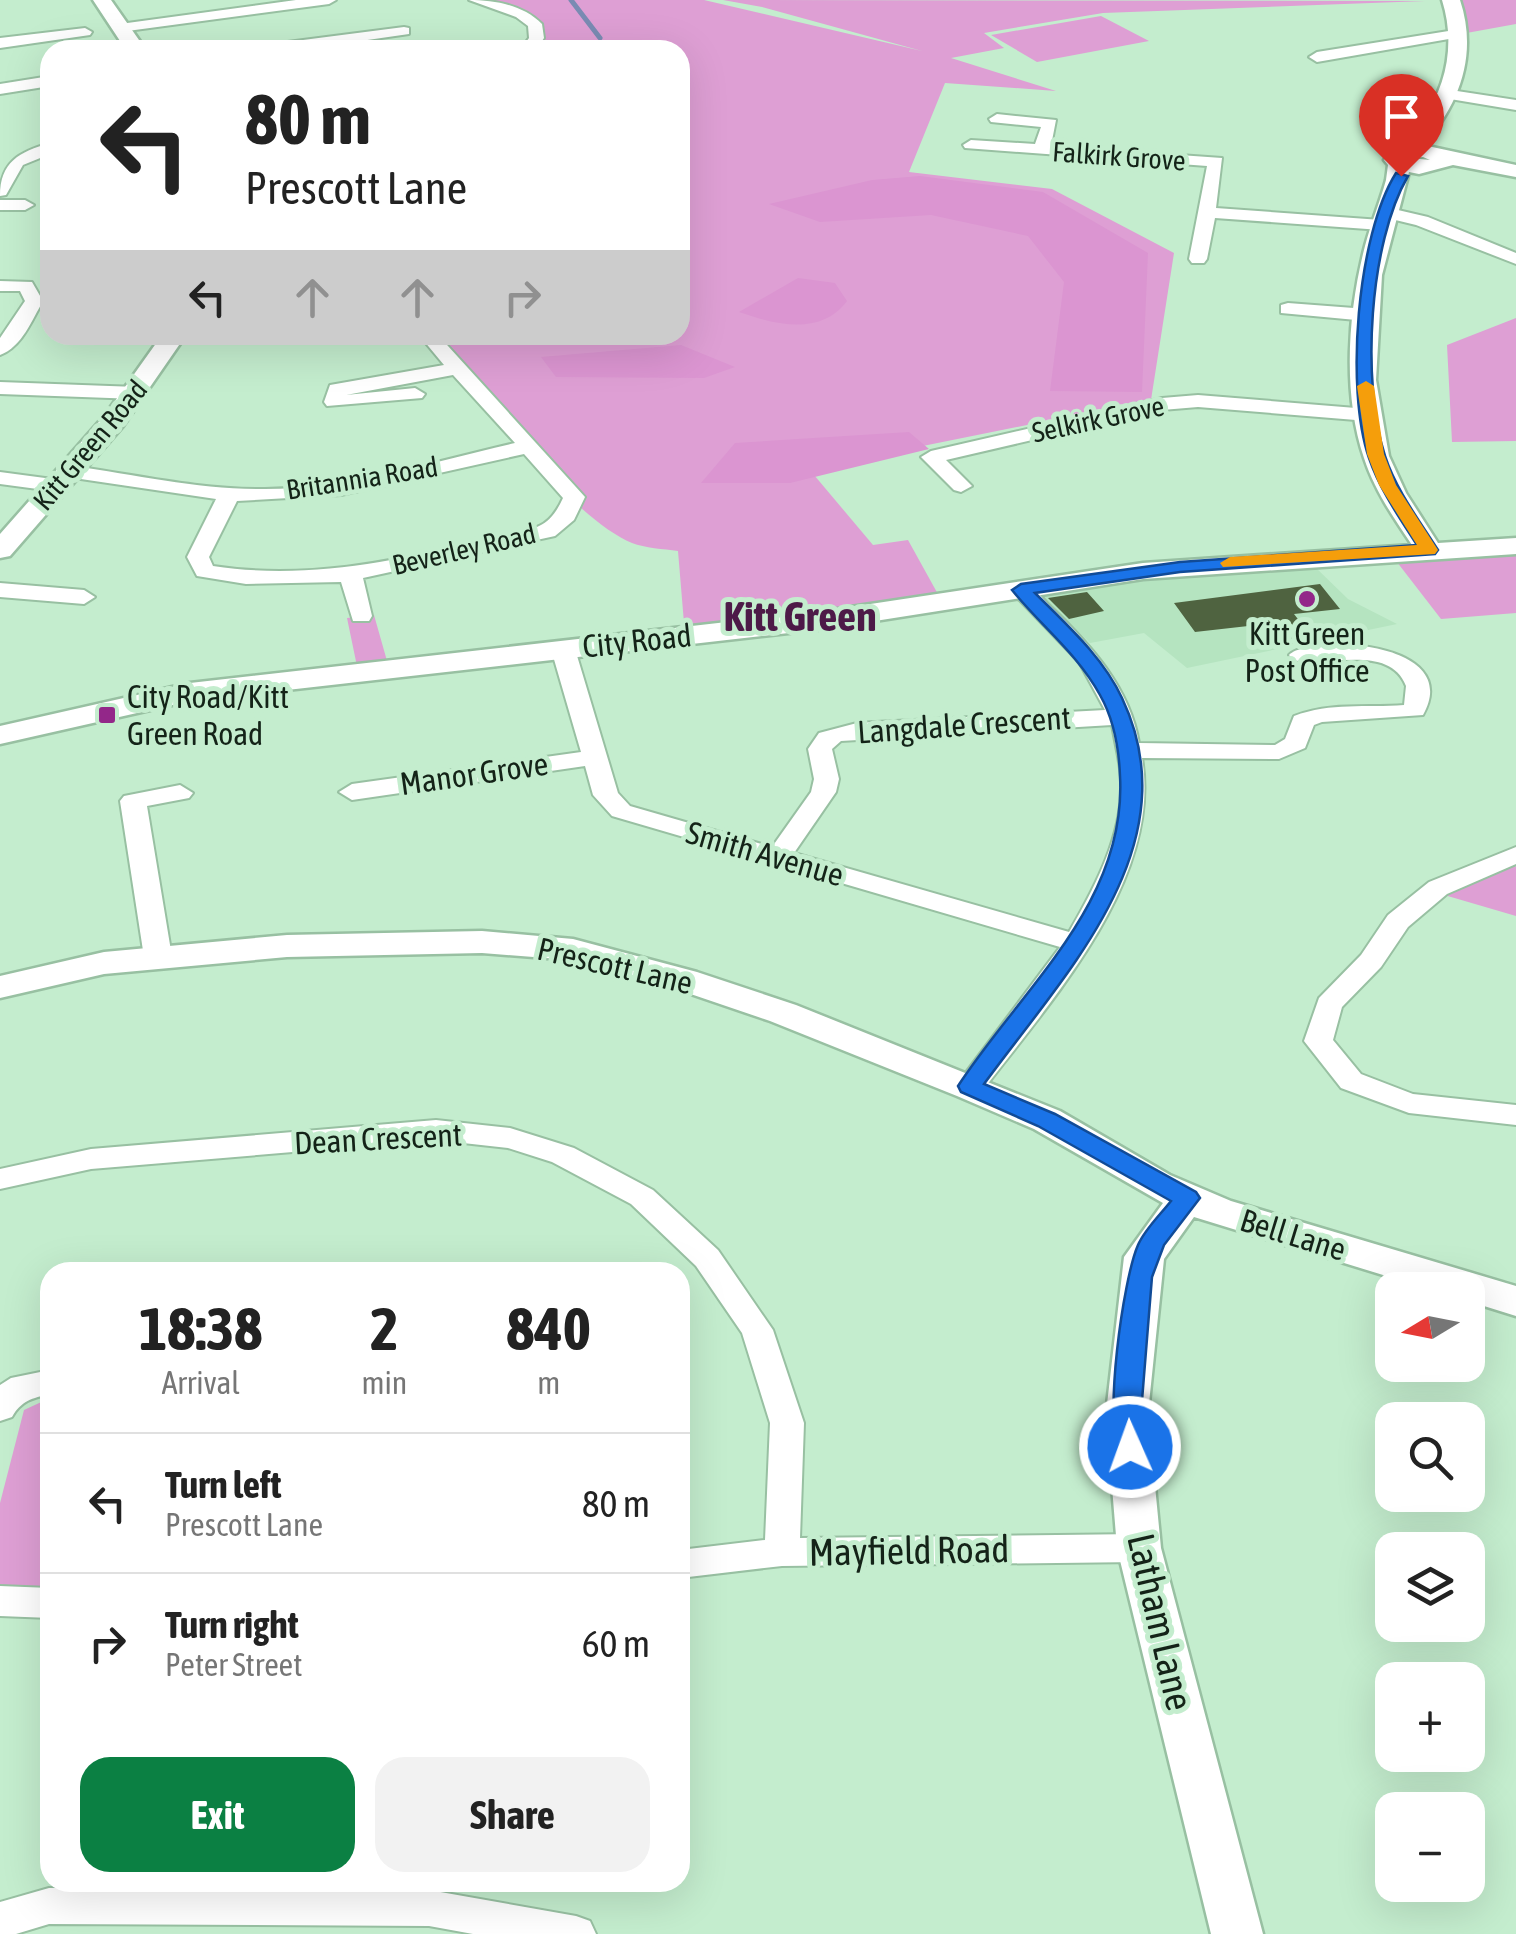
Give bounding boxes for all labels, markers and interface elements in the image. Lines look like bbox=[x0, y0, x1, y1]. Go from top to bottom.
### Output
pin bbox=[1359, 74, 1444, 177]
text: 80 m bbox=[245, 79, 371, 159]
icon: left bbox=[80, 80, 210, 210]
icon: arrive bbox=[1374, 89, 1429, 144]
street label: Falkirk Grove bbox=[1051, 135, 1187, 177]
text: Prescott Lane bbox=[245, 162, 467, 214]
icon: left bbox=[180, 270, 235, 325]
icon: ahead bbox=[285, 270, 340, 325]
icon: ahead bbox=[390, 270, 445, 325]
icon: right bbox=[495, 270, 550, 325]
street label: Kitt Green Road bbox=[27, 374, 153, 516]
street label: Selkirk Grove bbox=[1029, 389, 1167, 449]
street label: Britannia Road bbox=[284, 450, 440, 506]
street label: Beverley Road bbox=[389, 517, 539, 581]
marker: Kitt Green Post Office bbox=[1296, 588, 1318, 610]
district label: Kitt Green bbox=[723, 592, 877, 640]
place label: Kitt Green Post Office bbox=[1244, 615, 1370, 689]
street label: City Road bbox=[580, 616, 693, 665]
place label: City Road/Kitt Green Road bbox=[127, 678, 289, 752]
street label: Langdale Crescent bbox=[856, 699, 1072, 750]
marker: City Road/Kitt Green Road bbox=[96, 704, 118, 726]
street label: Manor Grove bbox=[397, 745, 550, 802]
street label: Smith Avenue bbox=[682, 813, 848, 894]
street label: Prescott Lane bbox=[534, 930, 696, 1001]
street label: Dean Crescent bbox=[293, 1116, 463, 1161]
street label: Bell Lane bbox=[1236, 1201, 1350, 1268]
north arrow bbox=[1375, 1272, 1485, 1382]
map controls bbox=[1375, 1272, 1485, 1902]
text: 18:38 bbox=[139, 1294, 262, 1363]
text: 2 bbox=[370, 1294, 399, 1363]
text: 840 bbox=[506, 1294, 591, 1363]
text: Arrival bbox=[162, 1364, 240, 1401]
text: min bbox=[361, 1364, 407, 1401]
text: m bbox=[537, 1364, 560, 1401]
position arrow bbox=[1078, 1395, 1182, 1499]
button: search bbox=[1375, 1402, 1485, 1512]
text: Turn left bbox=[165, 1463, 281, 1506]
icon: left bbox=[80, 1476, 135, 1531]
text: 80 m bbox=[582, 1482, 650, 1525]
text: Prescott Lane bbox=[165, 1506, 323, 1543]
street label: Mayfield Road bbox=[808, 1527, 1010, 1574]
street label: Latham Lane bbox=[1119, 1529, 1202, 1714]
button: layers bbox=[1375, 1532, 1485, 1642]
text: Turn right bbox=[165, 1603, 299, 1646]
icon: right bbox=[80, 1616, 135, 1671]
text: 60 m bbox=[582, 1622, 650, 1665]
text: Peter Street bbox=[165, 1646, 302, 1683]
button: + bbox=[1375, 1662, 1485, 1772]
button: Exit bbox=[80, 1757, 355, 1872]
button: Share bbox=[375, 1757, 650, 1872]
button: − bbox=[1375, 1792, 1485, 1902]

